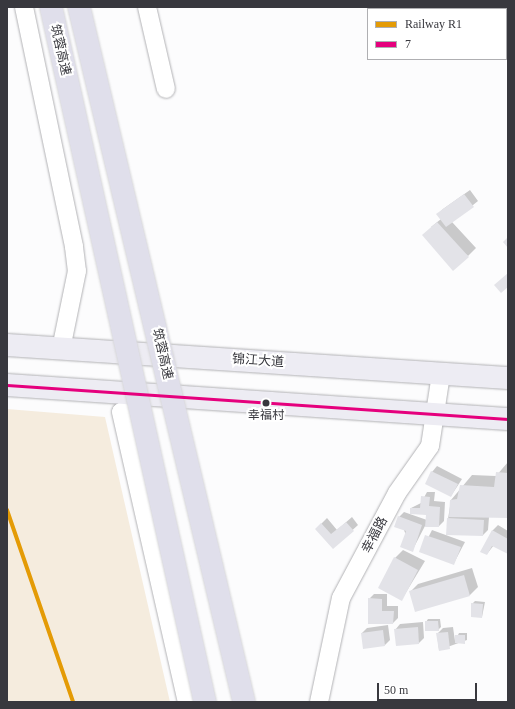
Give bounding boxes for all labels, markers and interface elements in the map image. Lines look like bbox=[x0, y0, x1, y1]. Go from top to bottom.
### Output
legend bbox=[367, 8, 507, 60]
text: Railway R1 bbox=[405, 17, 462, 31]
street label: 筑蓉高速 bbox=[47, 23, 73, 77]
text: 7 bbox=[405, 37, 411, 51]
street label: 筑蓉高速 bbox=[149, 327, 175, 381]
street label: 锦江大道 bbox=[232, 351, 284, 371]
marker: 幸福村 bbox=[261, 398, 271, 408]
place label: 幸福村 bbox=[248, 409, 284, 423]
street label: 幸福路 bbox=[359, 514, 391, 556]
scale bar bbox=[379, 675, 479, 701]
text: 50 m bbox=[384, 683, 408, 697]

